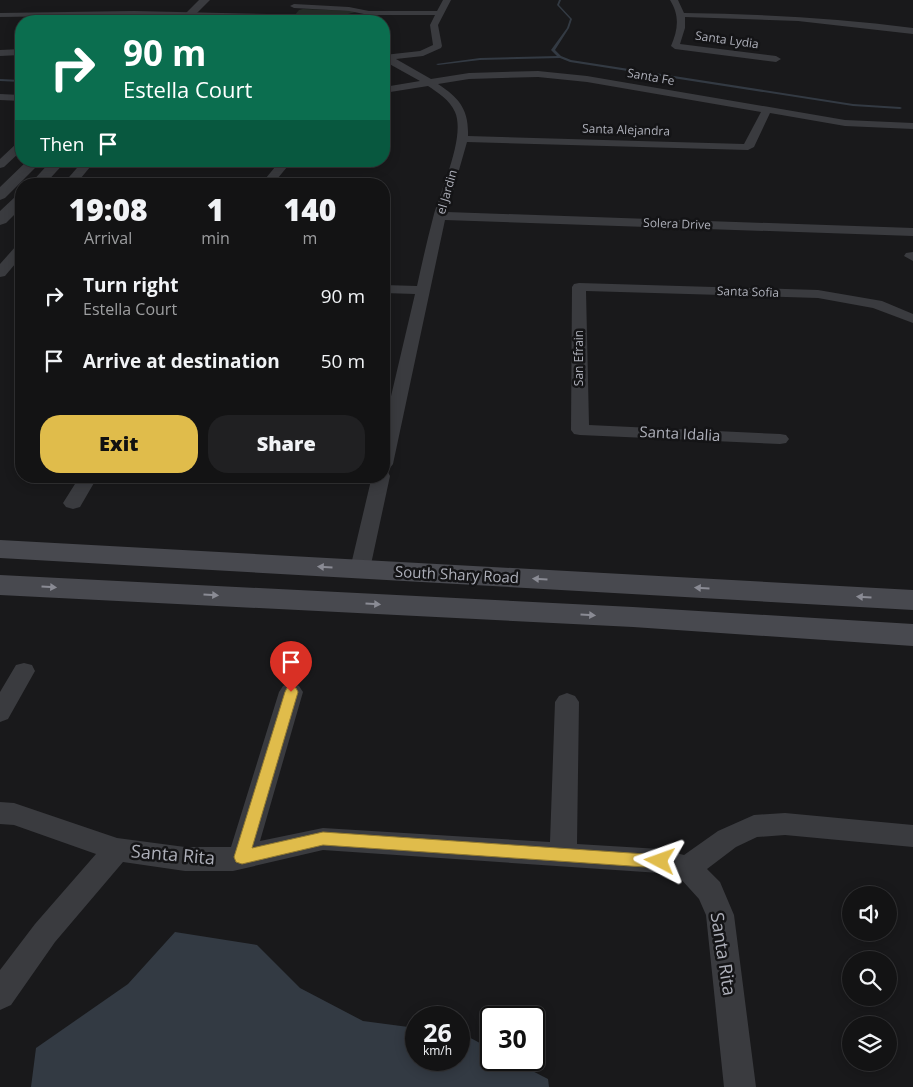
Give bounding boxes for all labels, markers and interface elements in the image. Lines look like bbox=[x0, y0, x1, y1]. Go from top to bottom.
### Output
street label: Santa Lydia bbox=[694, 27, 760, 52]
text: 90 m bbox=[123, 29, 206, 76]
icon: right bbox=[40, 35, 105, 100]
street label: Santa Fe bbox=[626, 64, 676, 89]
text: Estella Court bbox=[123, 74, 252, 104]
street label: Santa Alejandra bbox=[582, 119, 670, 140]
icon: arrive bbox=[94, 130, 122, 158]
text: Then bbox=[40, 131, 84, 157]
street label: el Jardin bbox=[432, 168, 461, 216]
text: 19:08 bbox=[69, 189, 148, 230]
text: 1 bbox=[207, 189, 224, 230]
text: 140 bbox=[284, 189, 336, 230]
street label: Solera Drive bbox=[643, 214, 711, 233]
text: Arrival bbox=[84, 227, 132, 249]
text: min bbox=[201, 227, 230, 249]
text: m bbox=[303, 227, 317, 249]
text: Turn right bbox=[83, 272, 178, 298]
icon: right bbox=[40, 282, 68, 310]
street label: Santa Sofia bbox=[717, 282, 779, 301]
text: 90 m bbox=[321, 283, 365, 309]
text: Estella Court bbox=[83, 298, 177, 320]
street label: San Efrain bbox=[570, 330, 587, 386]
icon: arrive bbox=[40, 347, 68, 375]
text: Arrive at destination bbox=[83, 348, 280, 374]
text: 50 m bbox=[321, 348, 365, 374]
button: Exit bbox=[40, 415, 198, 473]
button: Share bbox=[208, 415, 365, 473]
street label: Santa Idalia bbox=[639, 421, 721, 445]
street label: South Shary Road bbox=[395, 561, 519, 587]
one-way arrow bbox=[317, 563, 333, 571]
one-way arrow bbox=[532, 575, 548, 583]
one-way arrow bbox=[41, 583, 57, 591]
one-way arrow bbox=[694, 584, 710, 592]
one-way arrow bbox=[203, 592, 219, 600]
one-way arrow bbox=[856, 593, 872, 601]
one-way arrow bbox=[366, 600, 382, 608]
one-way arrow bbox=[580, 611, 596, 619]
pin bbox=[270, 641, 312, 692]
icon: arrive bbox=[277, 648, 305, 676]
position arrow bbox=[633, 834, 685, 886]
street label: Santa Rita bbox=[130, 838, 216, 870]
map controls bbox=[842, 886, 897, 1071]
button: sound bbox=[842, 886, 897, 941]
street label: Santa Rita bbox=[706, 910, 742, 997]
button: search bbox=[842, 951, 897, 1006]
speed limit sign: 30 bbox=[480, 1006, 545, 1071]
text: 26 bbox=[423, 1015, 452, 1049]
button: layers bbox=[842, 1016, 897, 1071]
text: km/h bbox=[423, 1042, 452, 1059]

